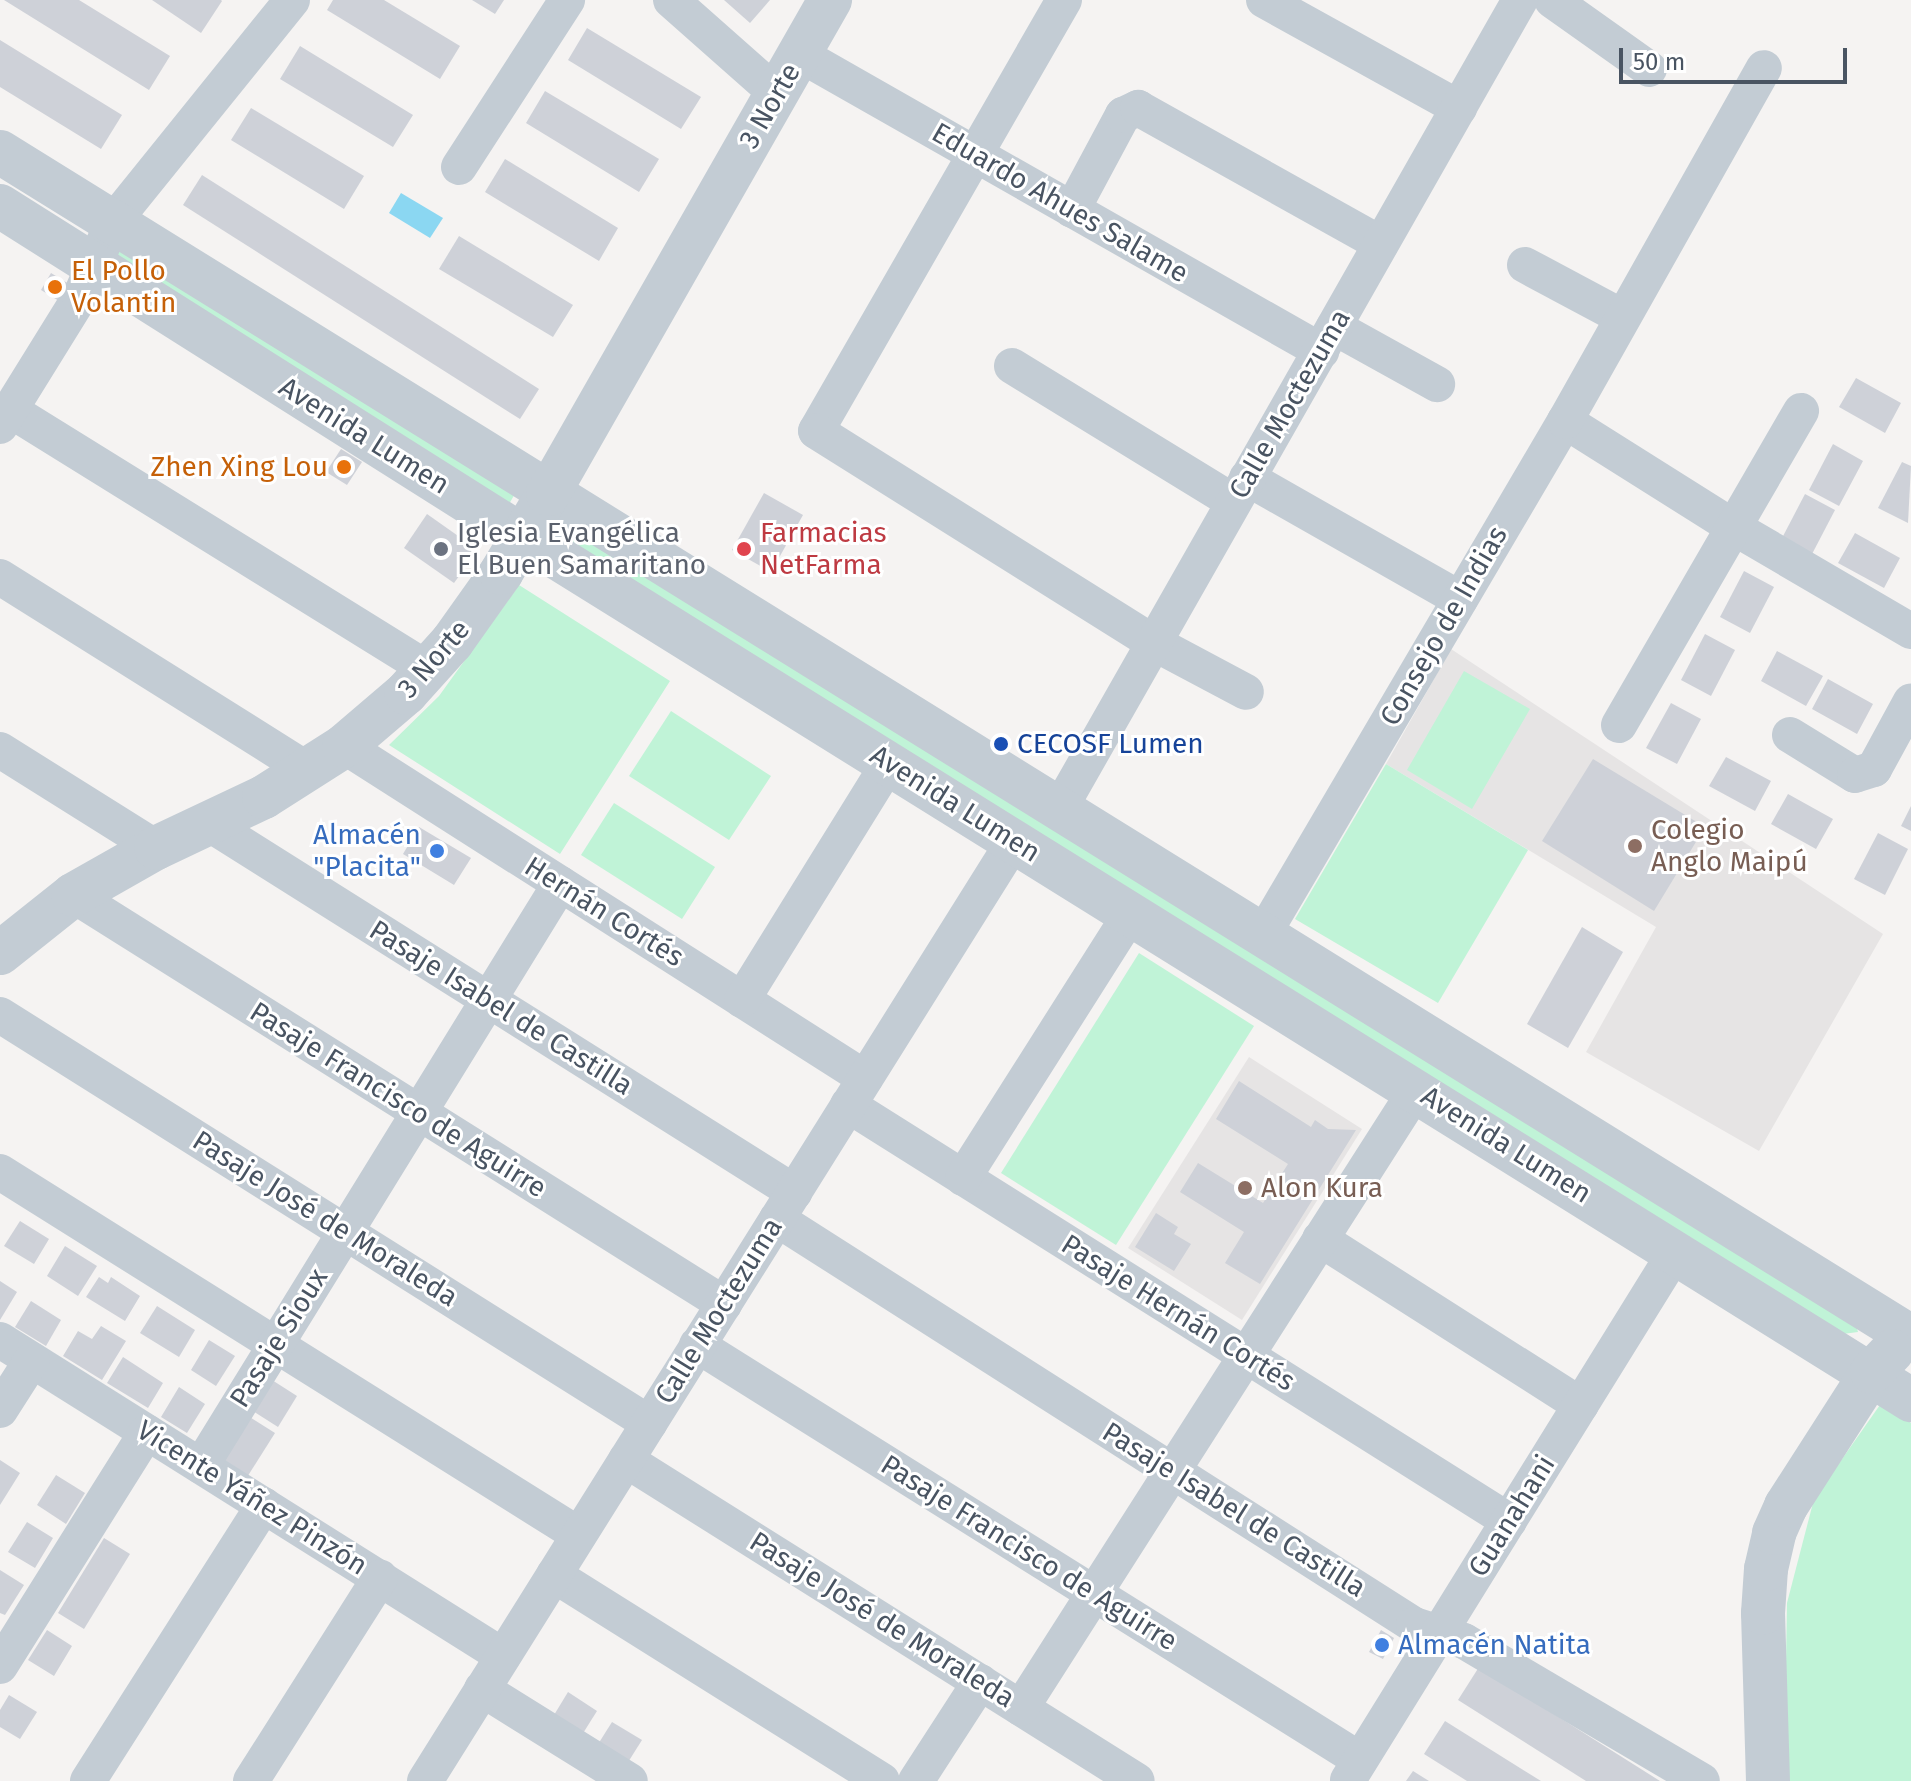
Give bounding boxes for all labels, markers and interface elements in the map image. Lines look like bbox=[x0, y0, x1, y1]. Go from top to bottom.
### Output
scale bar bbox=[1623, 32, 1851, 82]
text: 50 m bbox=[1633, 48, 1685, 76]
street label: 3 Norte bbox=[732, 57, 808, 155]
street label: Eduardo Ahues Salame bbox=[926, 116, 1194, 290]
place label: El Pollo Volantin bbox=[71, 254, 176, 320]
marker: El Pollo Volantin bbox=[46, 278, 64, 296]
street label: Calle Moctezuma bbox=[1222, 303, 1358, 505]
street label: Avenida Lumen bbox=[273, 370, 455, 502]
place label: Zhen Xing Lou bbox=[151, 450, 328, 484]
marker: Zhen Xing Lou bbox=[335, 458, 353, 476]
place label: Iglesia Evangélica El Buen Samaritano bbox=[457, 516, 706, 582]
place label: Farmacias NetFarma bbox=[760, 516, 887, 582]
street label: Consejo de Indias bbox=[1373, 520, 1515, 732]
marker: Iglesia Evangélica El Buen Samaritano bbox=[432, 540, 450, 558]
marker: Farmacias NetFarma bbox=[735, 540, 753, 558]
street label: 3 Norte bbox=[391, 613, 477, 705]
place label: CECOSF Lumen bbox=[1017, 727, 1204, 761]
marker: CECOSF Lumen bbox=[992, 735, 1010, 753]
street label: Avenida Lumen bbox=[864, 738, 1046, 870]
place label: Colegio Anglo Maipú bbox=[1651, 813, 1808, 879]
place label: Almacén "Placita" bbox=[313, 818, 421, 884]
marker: Colegio Anglo Maipú bbox=[1626, 837, 1644, 855]
marker: Almacén "Placita" bbox=[428, 842, 446, 860]
street label: Hernán Cortés bbox=[518, 850, 690, 974]
street label: Pasaje Isabel de Castilla bbox=[363, 913, 639, 1103]
street label: Pasaje Francisco de Aguirre bbox=[244, 995, 552, 1205]
street label: Avenida Lumen bbox=[1415, 1079, 1597, 1211]
street label: Pasaje José de Moraleda bbox=[186, 1124, 464, 1314]
place label: Alon Kura bbox=[1261, 1171, 1383, 1205]
marker: Alon Kura bbox=[1236, 1179, 1254, 1197]
street label: Calle Moctezuma bbox=[648, 1212, 790, 1410]
street label: Pasaje Hernán Cortés bbox=[1055, 1228, 1301, 1398]
street label: Pasaje Sioux bbox=[223, 1262, 335, 1414]
street label: Vicente Yáñez Pinzón bbox=[131, 1413, 373, 1583]
street label: Pasaje Isabel de Castilla bbox=[1096, 1415, 1372, 1605]
street label: Pasaje Francisco de Aguirre bbox=[875, 1448, 1183, 1658]
street label: Guanahani bbox=[1462, 1449, 1562, 1583]
street label: Pasaje José de Moraleda bbox=[743, 1525, 1021, 1715]
place label: Almacén Natita bbox=[1398, 1628, 1591, 1662]
marker: Almacén Natita bbox=[1373, 1636, 1391, 1654]

